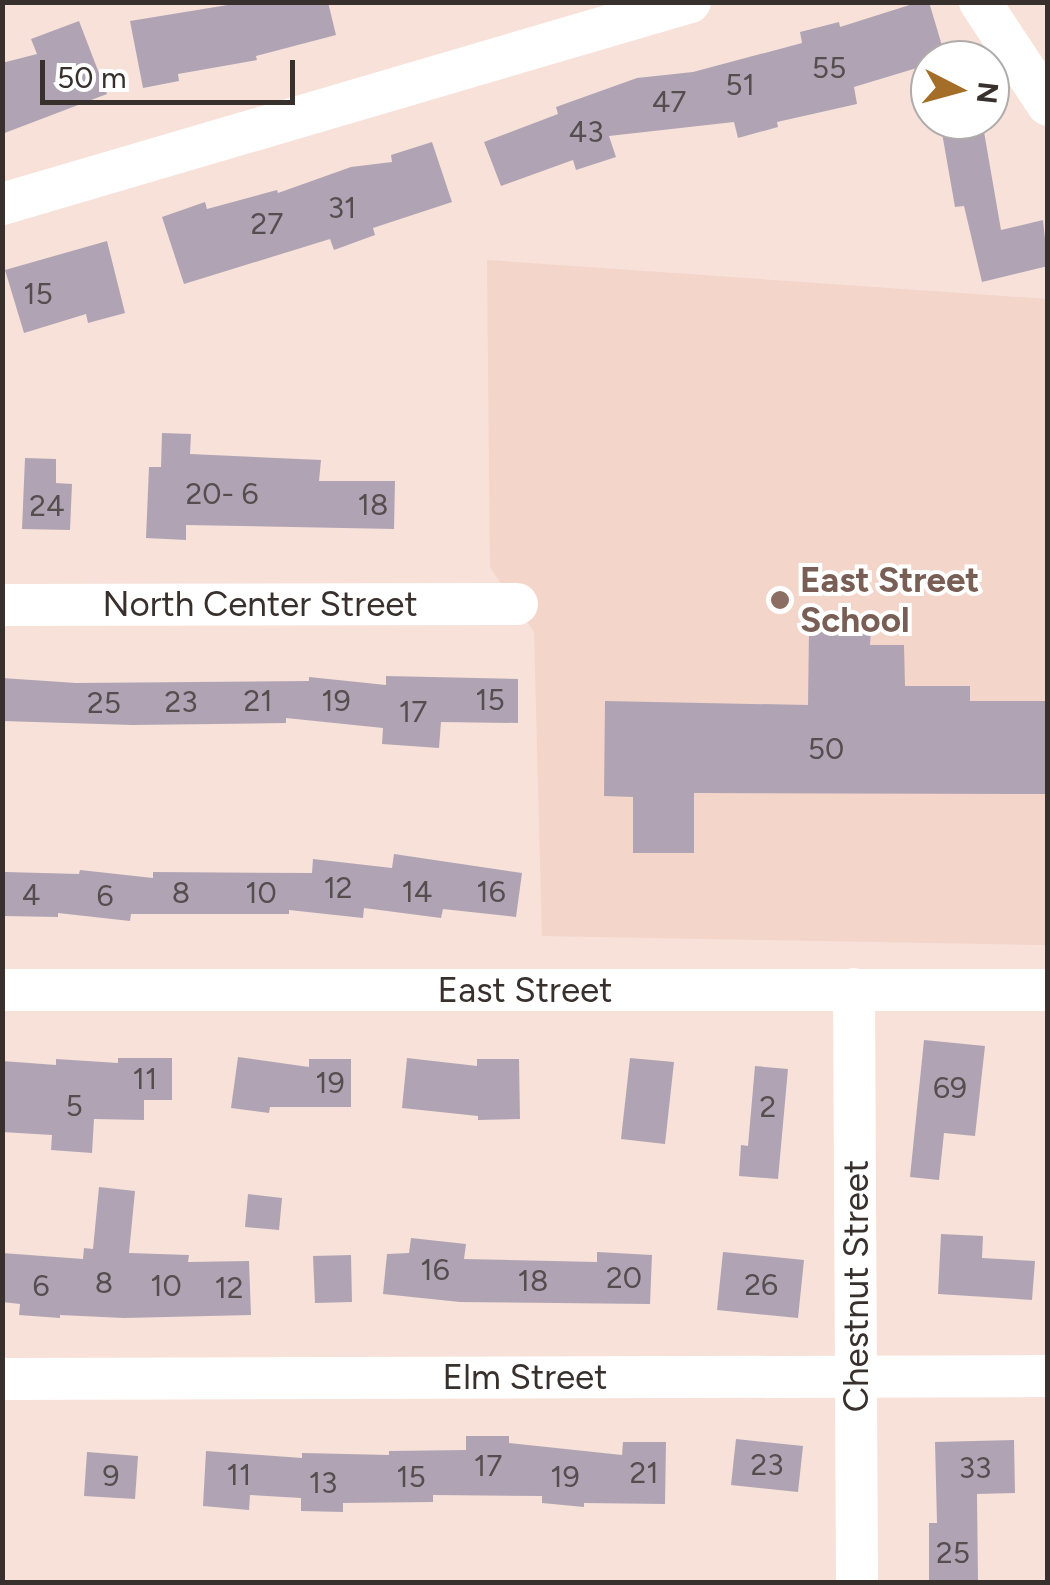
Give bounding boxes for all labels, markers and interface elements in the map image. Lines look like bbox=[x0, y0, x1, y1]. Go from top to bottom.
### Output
scale bar bbox=[45, 40, 300, 102]
north arrow bbox=[910, 40, 1010, 140]
house number: 55 bbox=[812, 50, 846, 86]
text: 50 m bbox=[57, 59, 126, 96]
house number: 51 bbox=[725, 67, 755, 103]
text: N bbox=[970, 80, 1006, 105]
house number: 47 bbox=[652, 84, 686, 120]
house number: 43 bbox=[569, 114, 603, 150]
house number: 31 bbox=[328, 190, 356, 226]
house number: 27 bbox=[251, 206, 283, 242]
house number: 15 bbox=[23, 276, 53, 312]
house number: 20- 6 bbox=[186, 476, 258, 512]
house number: 18 bbox=[358, 487, 388, 523]
house number: 24 bbox=[29, 488, 65, 524]
place label: East Street School bbox=[800, 559, 979, 641]
street label: North Center Street bbox=[102, 583, 418, 625]
marker: East Street School bbox=[769, 589, 791, 611]
house number: 15 bbox=[475, 682, 505, 718]
house number: 21 bbox=[243, 683, 273, 719]
house number: 19 bbox=[321, 683, 351, 719]
house number: 23 bbox=[164, 684, 198, 720]
house number: 25 bbox=[87, 685, 121, 721]
house number: 17 bbox=[399, 694, 427, 730]
house number: 50 bbox=[808, 731, 844, 767]
house number: 12 bbox=[323, 870, 353, 906]
house number: 14 bbox=[401, 874, 433, 910]
house number: 16 bbox=[476, 874, 506, 910]
house number: 8 bbox=[172, 875, 190, 911]
house number: 10 bbox=[245, 875, 277, 911]
house number: 4 bbox=[22, 877, 40, 913]
house number: 6 bbox=[97, 878, 113, 914]
street label: East Street bbox=[438, 969, 612, 1011]
house number: 11 bbox=[133, 1061, 157, 1097]
house number: 19 bbox=[315, 1065, 345, 1101]
house number: 69 bbox=[933, 1070, 967, 1106]
house number: 5 bbox=[65, 1088, 83, 1124]
house number: 2 bbox=[760, 1089, 776, 1125]
street label: Chestnut Street bbox=[835, 1160, 877, 1412]
house number: 16 bbox=[420, 1252, 450, 1288]
house number: 20 bbox=[606, 1260, 642, 1296]
house number: 18 bbox=[518, 1263, 548, 1299]
house number: 8 bbox=[95, 1265, 113, 1301]
house number: 26 bbox=[744, 1267, 778, 1303]
house number: 6 bbox=[33, 1268, 49, 1304]
house number: 10 bbox=[150, 1268, 182, 1304]
house number: 12 bbox=[214, 1270, 244, 1306]
street label: Elm Street bbox=[443, 1356, 607, 1398]
house number: 23 bbox=[750, 1447, 784, 1483]
house number: 17 bbox=[474, 1448, 502, 1484]
house number: 33 bbox=[959, 1450, 991, 1486]
house number: 21 bbox=[629, 1455, 659, 1491]
house number: 11 bbox=[227, 1457, 251, 1493]
house number: 9 bbox=[103, 1458, 119, 1494]
house number: 15 bbox=[396, 1459, 426, 1495]
house number: 19 bbox=[550, 1459, 580, 1495]
house number: 13 bbox=[309, 1465, 337, 1501]
house number: 25 bbox=[936, 1535, 970, 1571]

